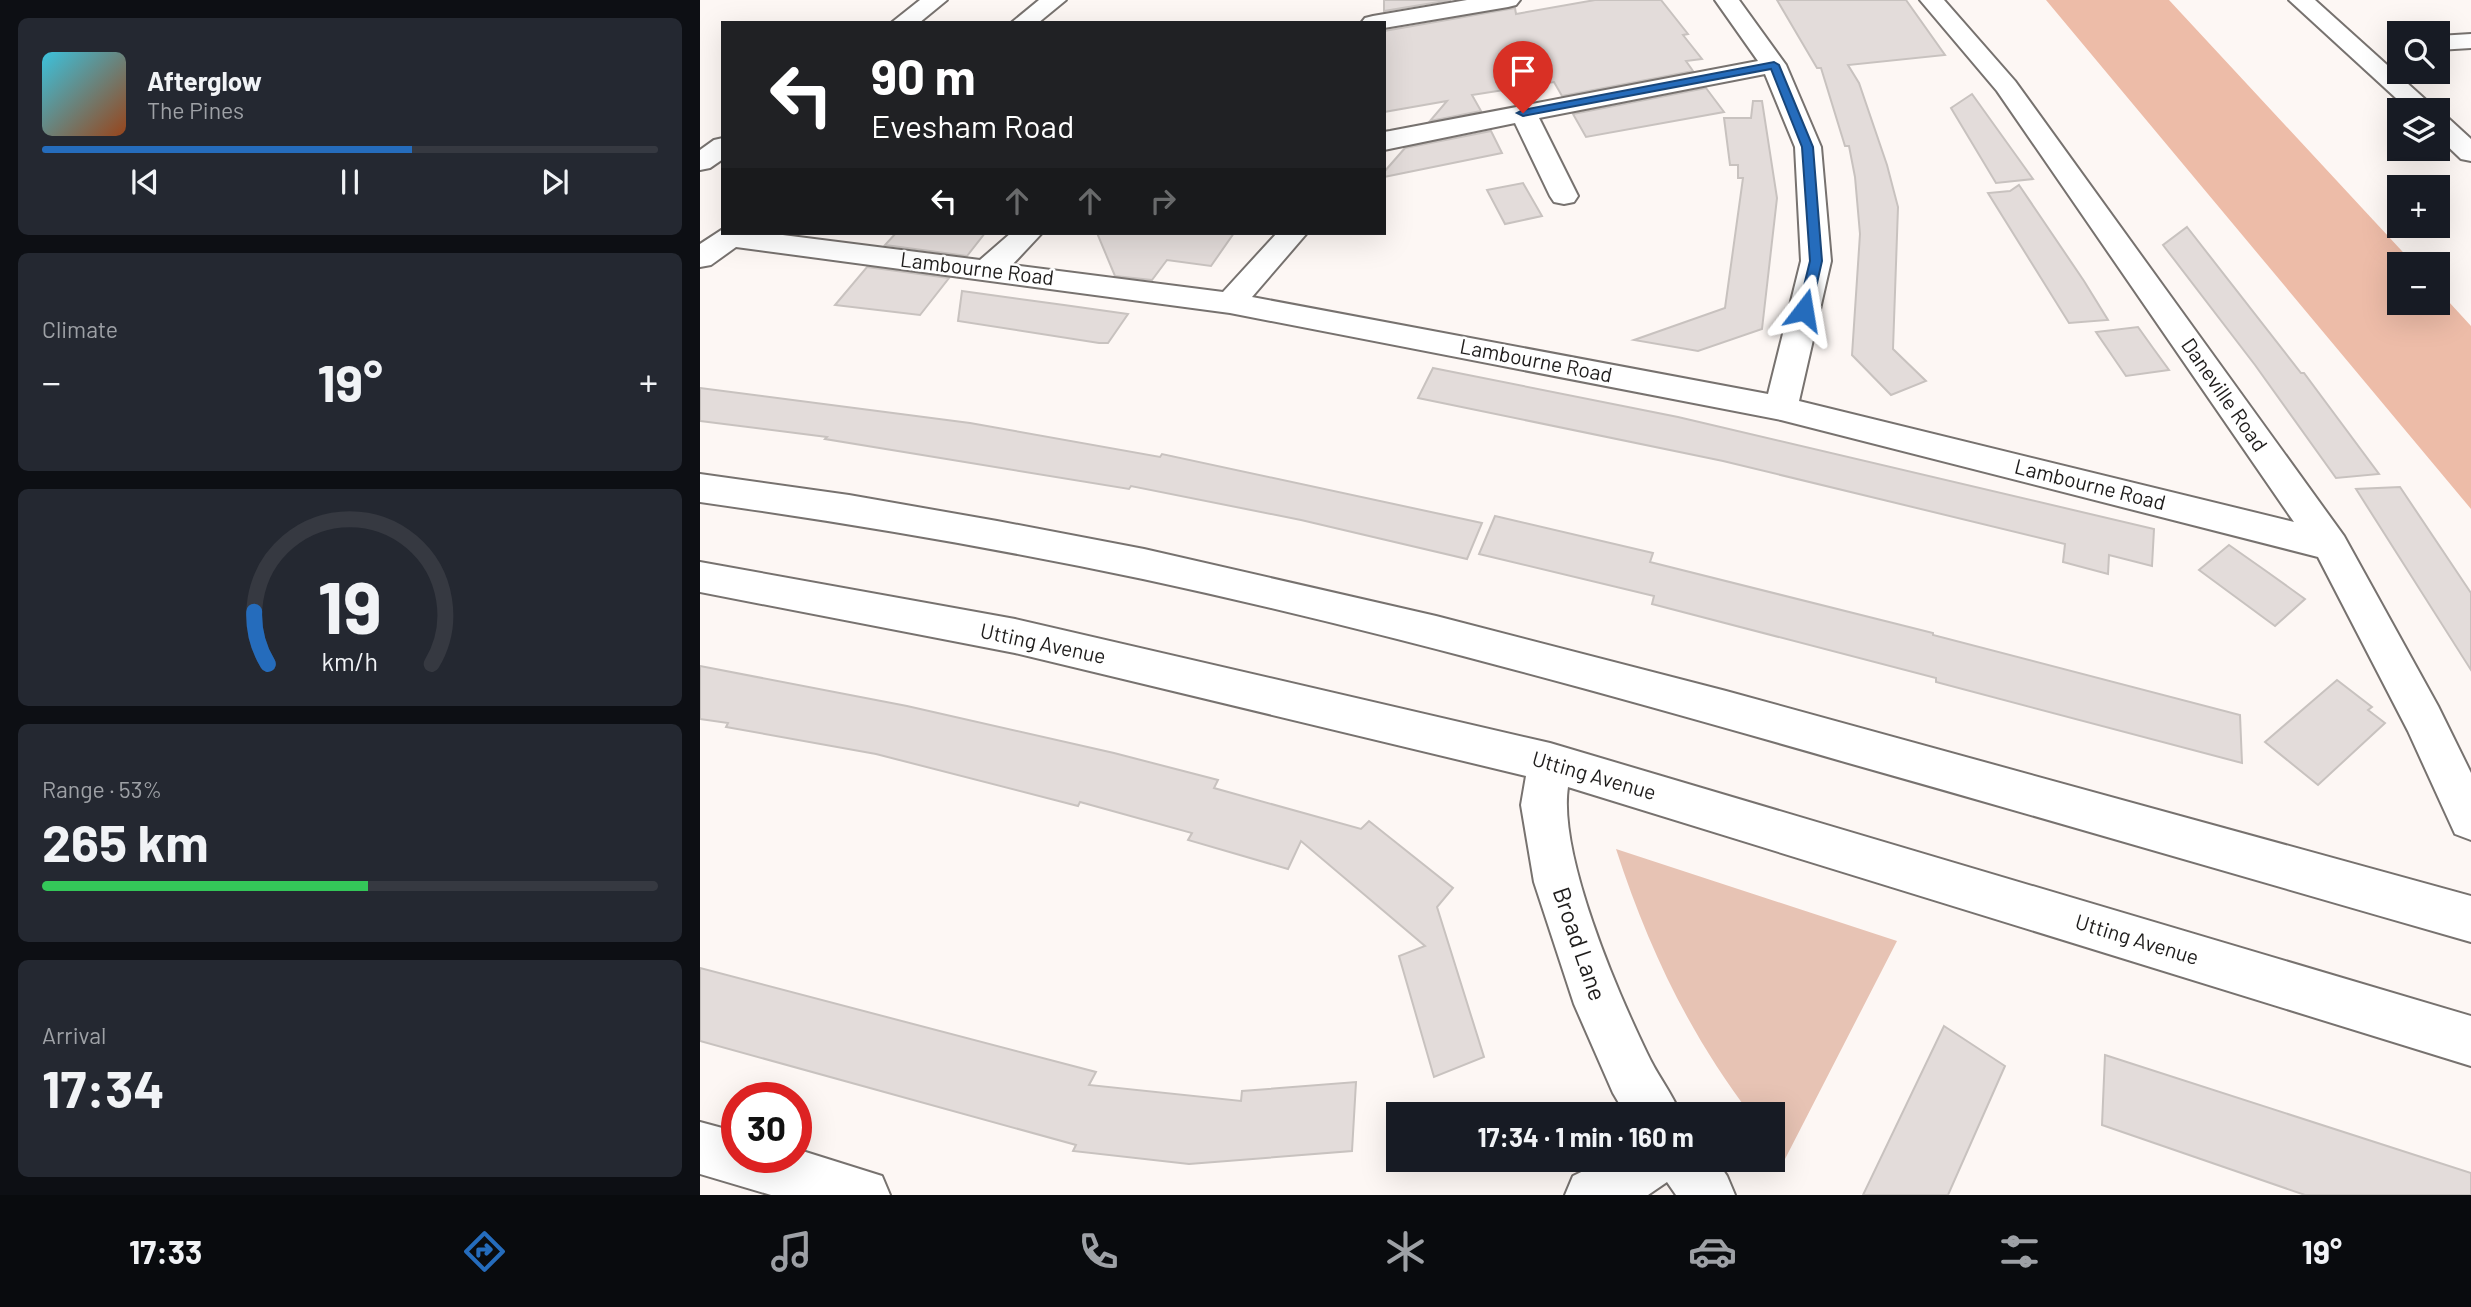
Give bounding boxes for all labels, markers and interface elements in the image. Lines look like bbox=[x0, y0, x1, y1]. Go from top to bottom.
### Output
map controls bbox=[2387, 21, 2450, 315]
button: search bbox=[2387, 21, 2450, 84]
pin bbox=[1493, 41, 1553, 113]
text: 90 m bbox=[871, 46, 976, 105]
icon: left bbox=[756, 49, 847, 140]
icon: arrive bbox=[1504, 52, 1542, 90]
text: Afterglow bbox=[147, 65, 262, 96]
text: The Pines bbox=[147, 96, 244, 124]
button: layers bbox=[2387, 98, 2450, 161]
text: Evesham Road bbox=[871, 106, 1074, 144]
icon: previous bbox=[126, 163, 164, 201]
icon: pause bbox=[331, 163, 369, 201]
icon: next bbox=[536, 163, 574, 201]
button: + bbox=[2387, 175, 2450, 238]
icon: left bbox=[925, 182, 963, 220]
icon: ahead bbox=[998, 182, 1036, 220]
icon: ahead bbox=[1071, 182, 1109, 220]
icon: right bbox=[1144, 182, 1182, 220]
street label: Lambourne Road bbox=[899, 246, 1055, 289]
button: − bbox=[2387, 252, 2450, 315]
position arrow bbox=[1767, 273, 1841, 347]
text: Climate bbox=[42, 315, 118, 343]
street label: Lambourne Road bbox=[1458, 333, 1615, 387]
street label: Daneville Road bbox=[2177, 333, 2273, 456]
text: 19° bbox=[317, 350, 383, 412]
text: − bbox=[42, 358, 61, 404]
text: + bbox=[639, 358, 658, 404]
street label: Lambourne Road bbox=[2012, 453, 2168, 514]
text: 19 bbox=[318, 561, 382, 649]
street label: Utting Avenue bbox=[978, 617, 1108, 668]
text: km/h bbox=[322, 645, 378, 675]
street label: Utting Avenue bbox=[1530, 745, 1659, 804]
text: Range · 53% bbox=[42, 775, 162, 803]
text: 265 km bbox=[42, 810, 209, 872]
street label: Broad Lane bbox=[1547, 883, 1613, 1004]
street label: Utting Avenue bbox=[2073, 908, 2202, 969]
text: Arrival bbox=[42, 1021, 106, 1049]
text: 17:34 bbox=[42, 1056, 165, 1118]
speed limit sign: 30 bbox=[721, 1082, 812, 1173]
text: 17:34 · 1 min · 160 m bbox=[1477, 1121, 1694, 1152]
icon: directions bbox=[460, 1227, 509, 1276]
icon: music bbox=[767, 1227, 816, 1276]
icon: phone bbox=[1074, 1227, 1123, 1276]
icon: climate bbox=[1381, 1227, 1430, 1276]
icon: car bbox=[1688, 1227, 1737, 1276]
icon: filters bbox=[1995, 1227, 2044, 1276]
text: 17:33 bbox=[129, 1232, 202, 1270]
text: 19° bbox=[2302, 1232, 2342, 1270]

